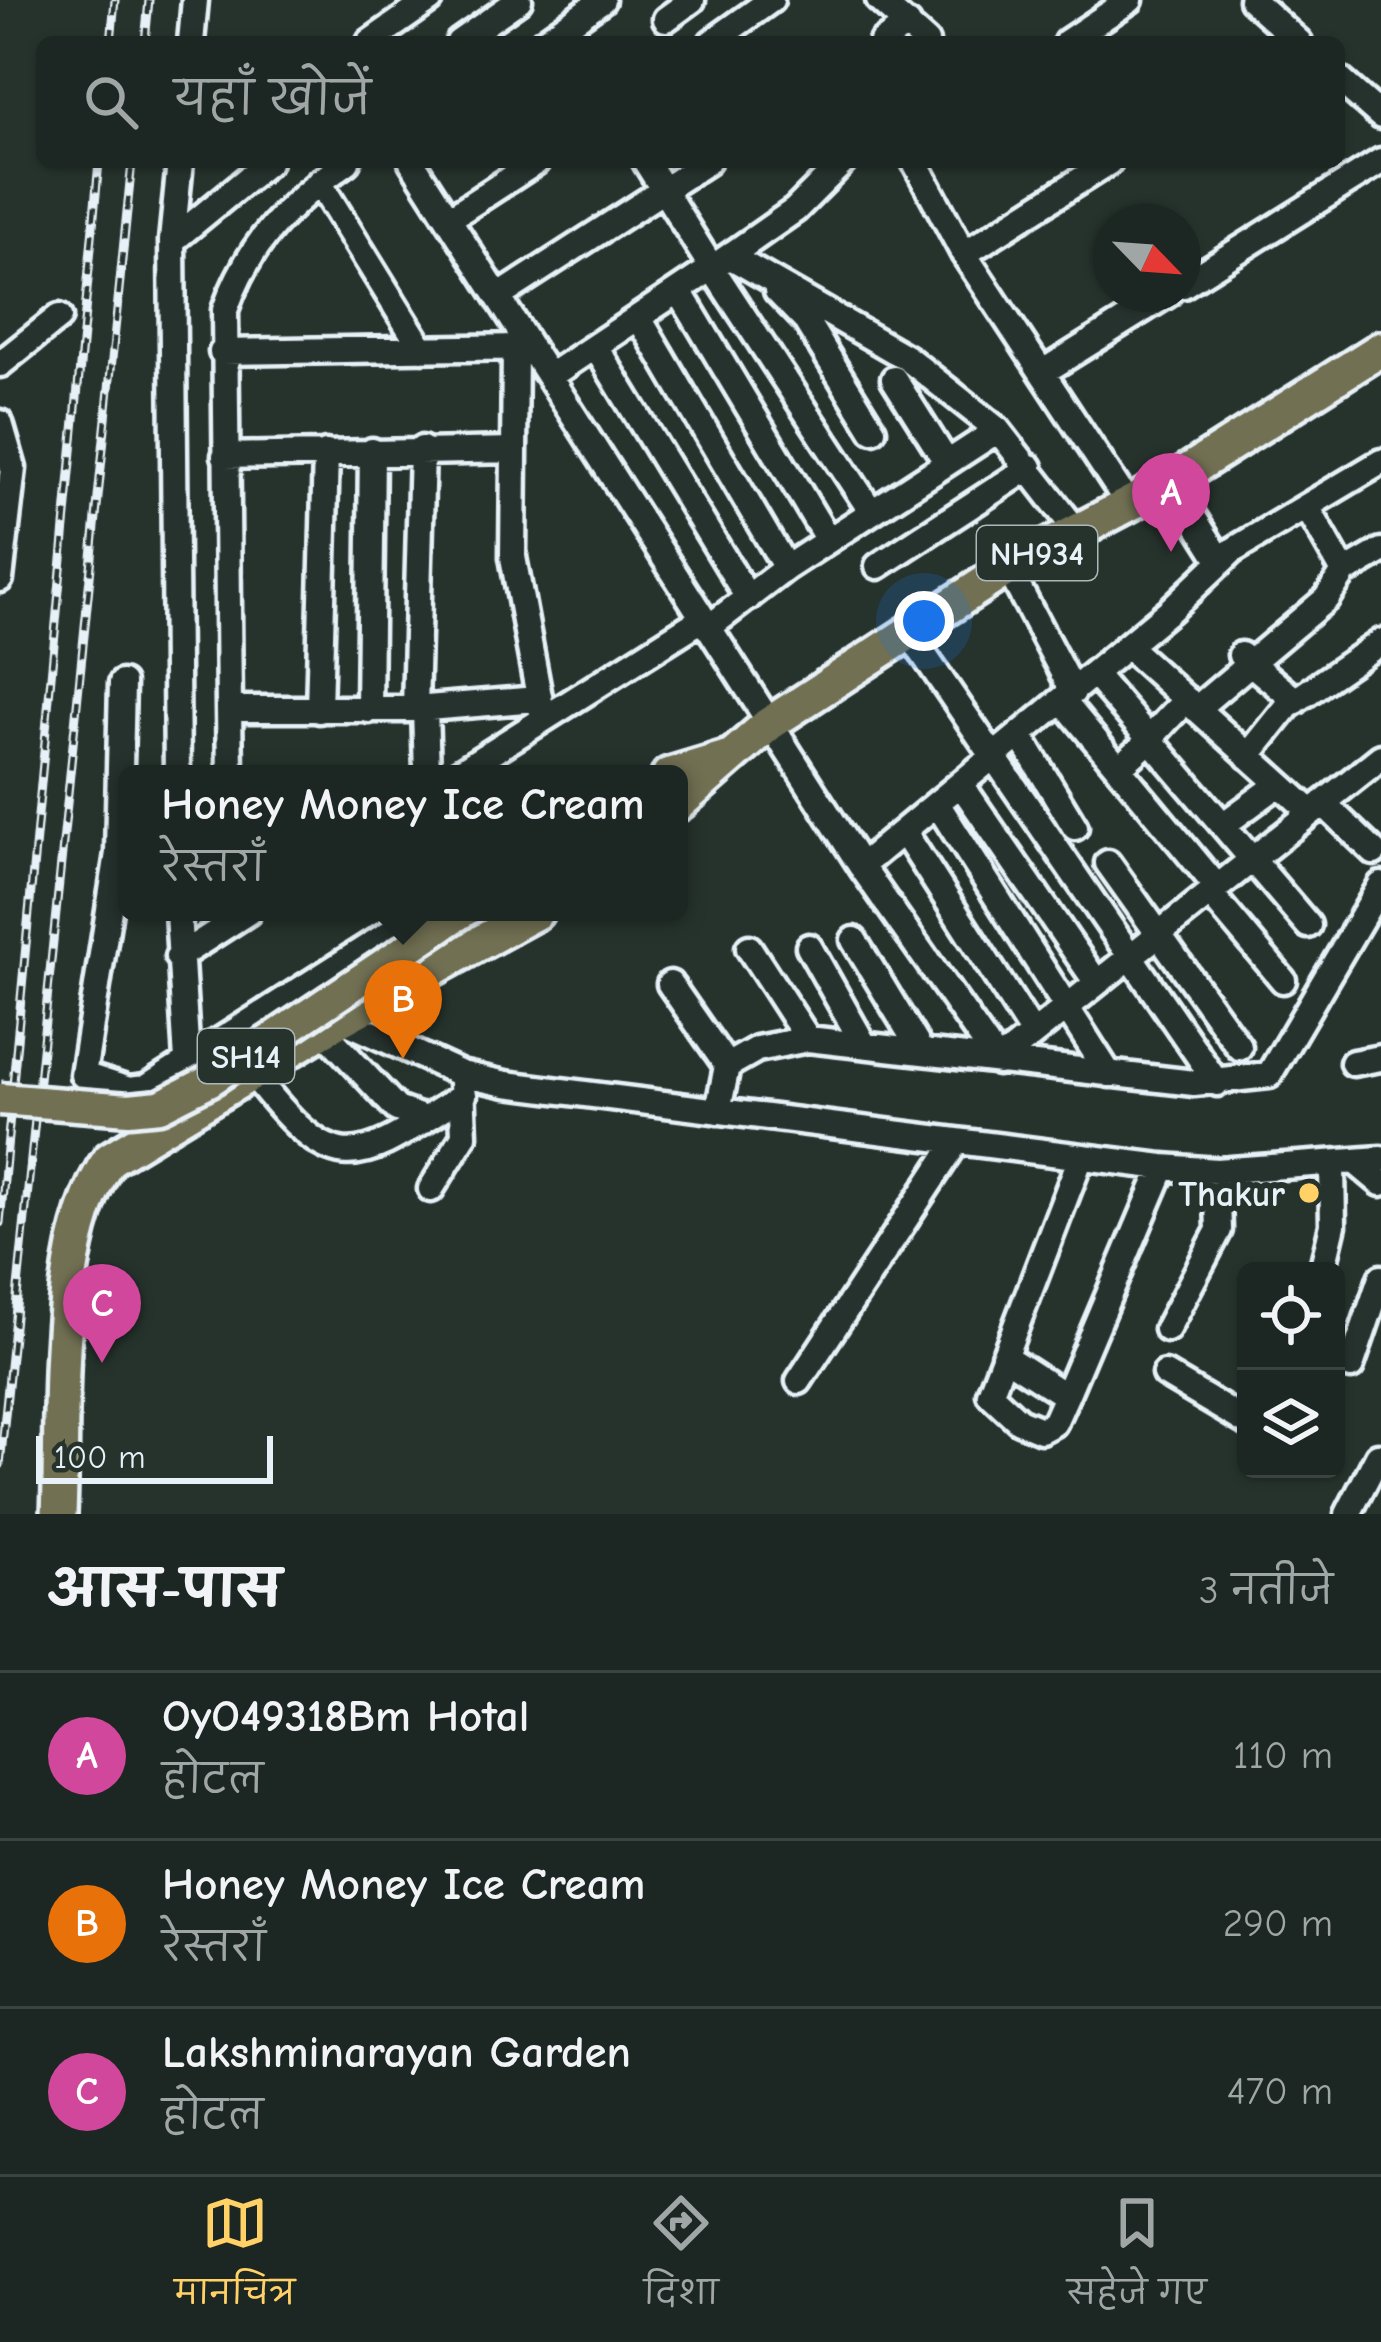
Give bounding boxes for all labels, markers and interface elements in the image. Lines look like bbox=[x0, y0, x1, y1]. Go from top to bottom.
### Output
search box bbox=[36, 36, 1345, 168]
icon: search bbox=[78, 69, 144, 135]
text: यहाँ खोजें bbox=[174, 73, 371, 125]
north arrow bbox=[1093, 204, 1201, 312]
pin: A bbox=[1132, 453, 1210, 552]
road number: NH934 bbox=[977, 526, 1097, 580]
your location bbox=[894, 591, 954, 651]
popup bbox=[118, 765, 688, 921]
text: Honey Money Ice Cream bbox=[161, 778, 645, 830]
text: रेस्तराँ bbox=[161, 845, 265, 890]
pin: B bbox=[364, 960, 442, 1059]
road number: SH14 bbox=[198, 1029, 294, 1083]
place label: Thakur bbox=[1178, 1174, 1285, 1215]
marker: Thakur bbox=[1296, 1180, 1322, 1206]
map controls bbox=[1237, 1262, 1345, 1478]
button: locate bbox=[1237, 1262, 1345, 1370]
pin: C bbox=[63, 1264, 141, 1363]
button: layers bbox=[1237, 1370, 1345, 1478]
scale bar bbox=[36, 1430, 273, 1483]
text: 100 m bbox=[54, 1438, 146, 1476]
text: आस-पास bbox=[48, 1560, 281, 1619]
text: 3 नतीजे bbox=[1199, 1568, 1333, 1613]
text: OyO49318Bm Hotal bbox=[162, 1690, 529, 1742]
text: A bbox=[76, 1733, 98, 1778]
text: 110 m bbox=[1233, 1733, 1333, 1778]
text: होटल bbox=[162, 1757, 264, 1802]
text: Honey Money Ice Cream bbox=[162, 1858, 645, 1910]
text: B bbox=[75, 1901, 99, 1946]
text: 290 m bbox=[1223, 1901, 1333, 1946]
text: रेस्तराँ bbox=[162, 1925, 266, 1970]
text: Lakshminarayan Garden bbox=[162, 2026, 631, 2078]
text: C bbox=[75, 2069, 99, 2114]
text: 470 m bbox=[1227, 2069, 1333, 2114]
text: होटल bbox=[162, 2093, 264, 2138]
tab: मानचित्र bbox=[174, 2190, 295, 2329]
tab: दिशा bbox=[644, 2190, 719, 2329]
tab: सहेजे गए bbox=[1067, 2190, 1207, 2329]

